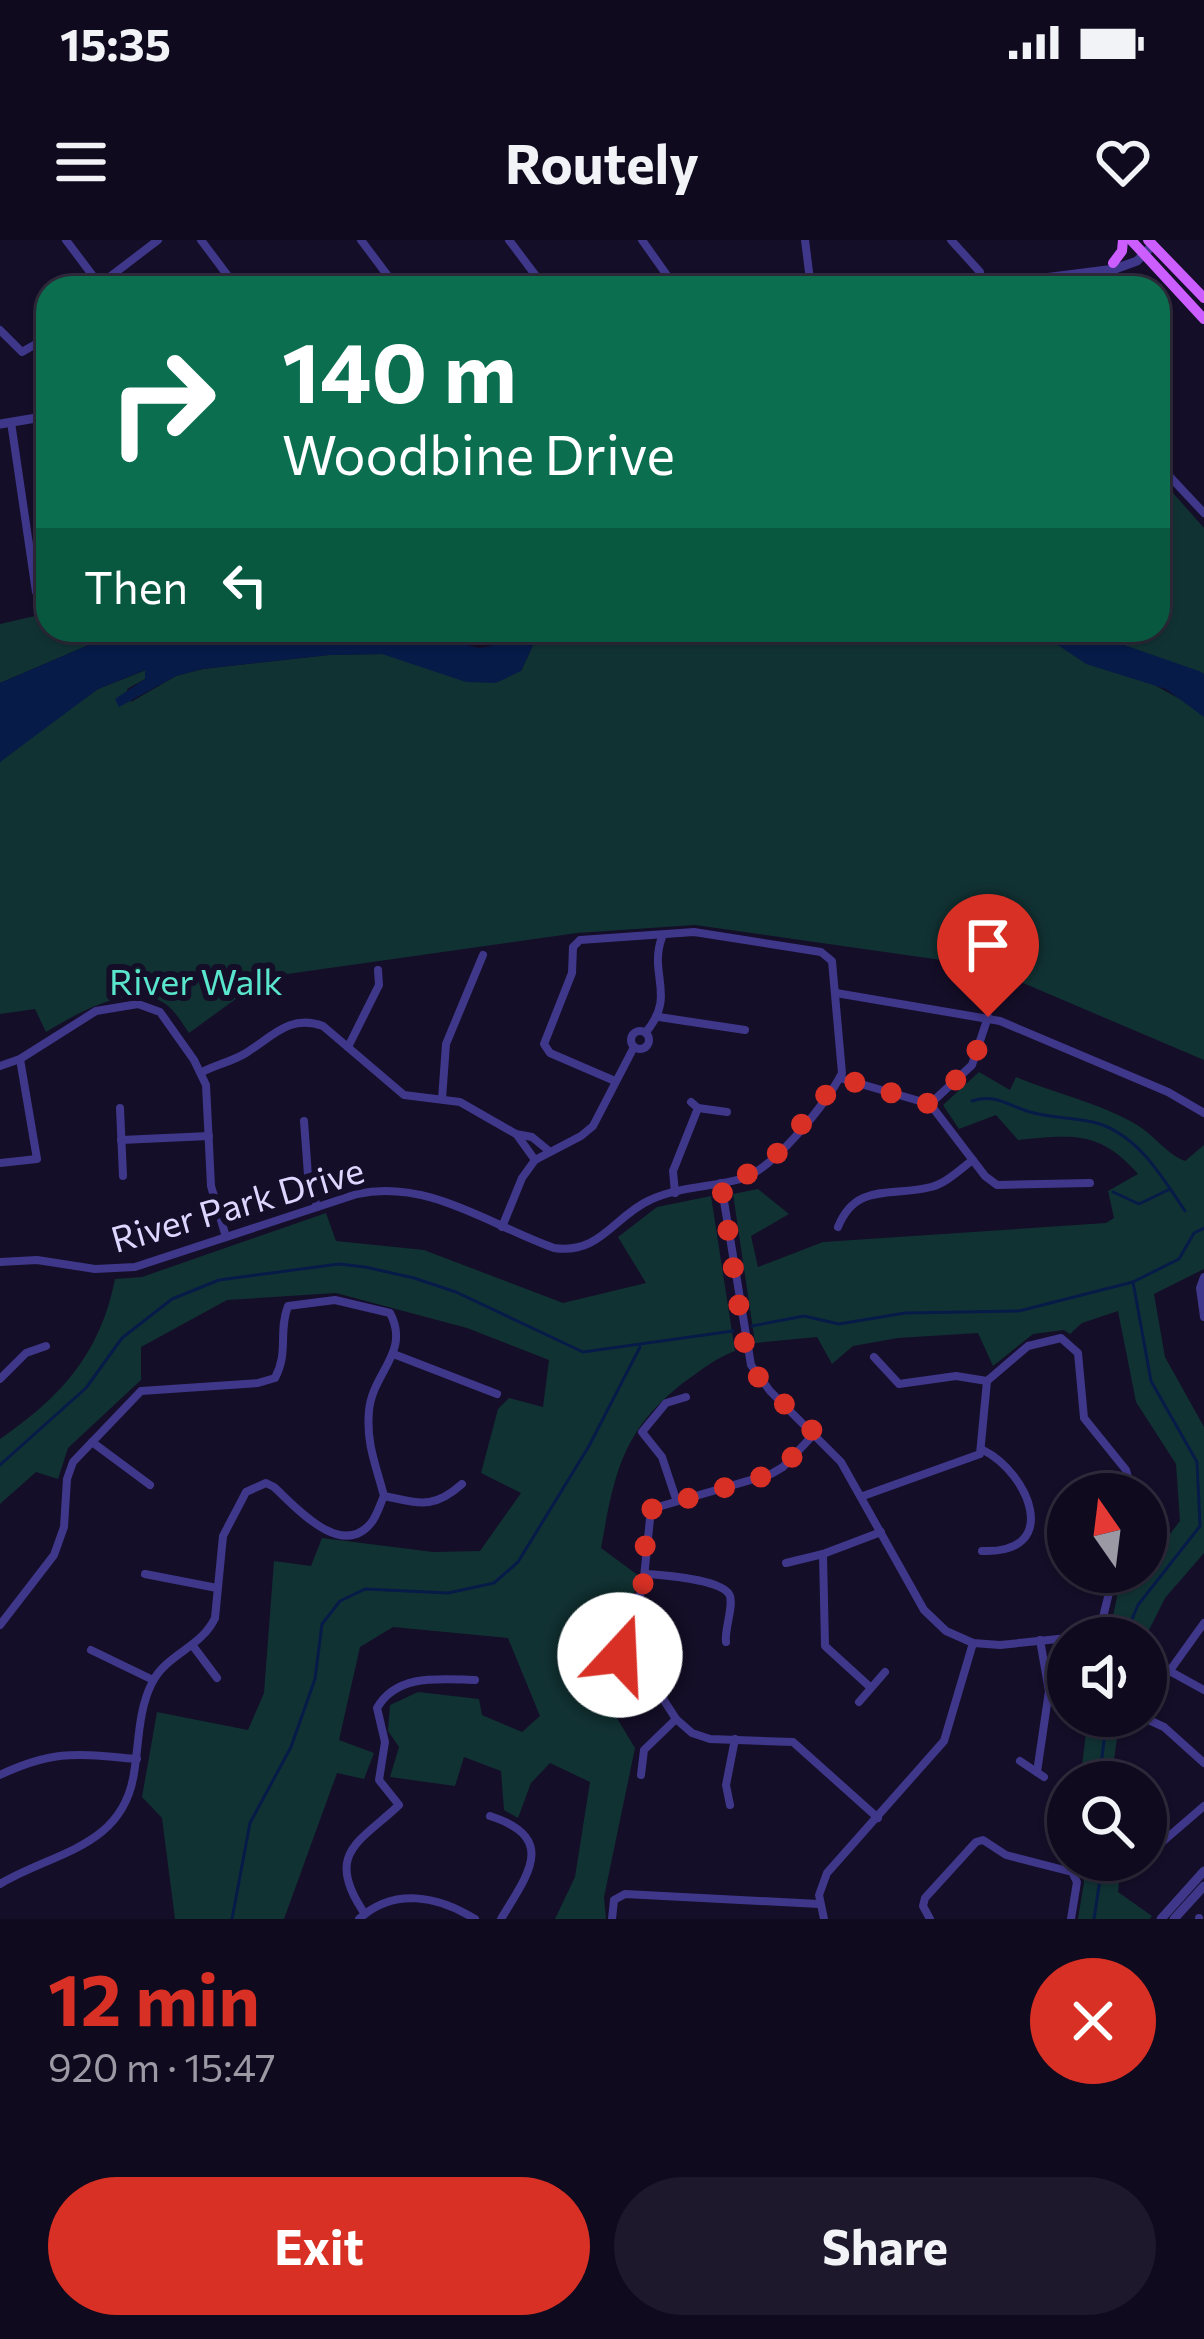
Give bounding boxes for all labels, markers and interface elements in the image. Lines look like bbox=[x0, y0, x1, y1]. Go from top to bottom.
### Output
text: 15:35 bbox=[60, 15, 171, 70]
icon: menu bbox=[48, 129, 114, 195]
text: Routely bbox=[505, 129, 699, 195]
icon: heart bbox=[1090, 129, 1156, 195]
text: 140 m bbox=[282, 318, 517, 420]
icon: right bbox=[84, 324, 240, 480]
text: Woodbine Drive bbox=[282, 420, 675, 486]
icon: left bbox=[212, 552, 278, 618]
text: Then bbox=[84, 558, 188, 613]
pin bbox=[937, 894, 1039, 1017]
icon: arrive bbox=[955, 912, 1021, 978]
park label: River Walk bbox=[109, 958, 283, 1002]
street label: River Park Drive bbox=[106, 1146, 368, 1260]
north arrow bbox=[1047, 1473, 1167, 1593]
map controls bbox=[1047, 1473, 1167, 1881]
position arrow bbox=[557, 1592, 683, 1718]
button: sound bbox=[1047, 1617, 1167, 1737]
button: search bbox=[1047, 1761, 1167, 1881]
text: 12 min bbox=[48, 1953, 260, 2041]
button: close bbox=[1030, 1958, 1156, 2084]
text: 920 m · 15:47 bbox=[48, 2042, 276, 2090]
button: Exit bbox=[48, 2177, 590, 2315]
button: Share bbox=[614, 2177, 1156, 2315]

